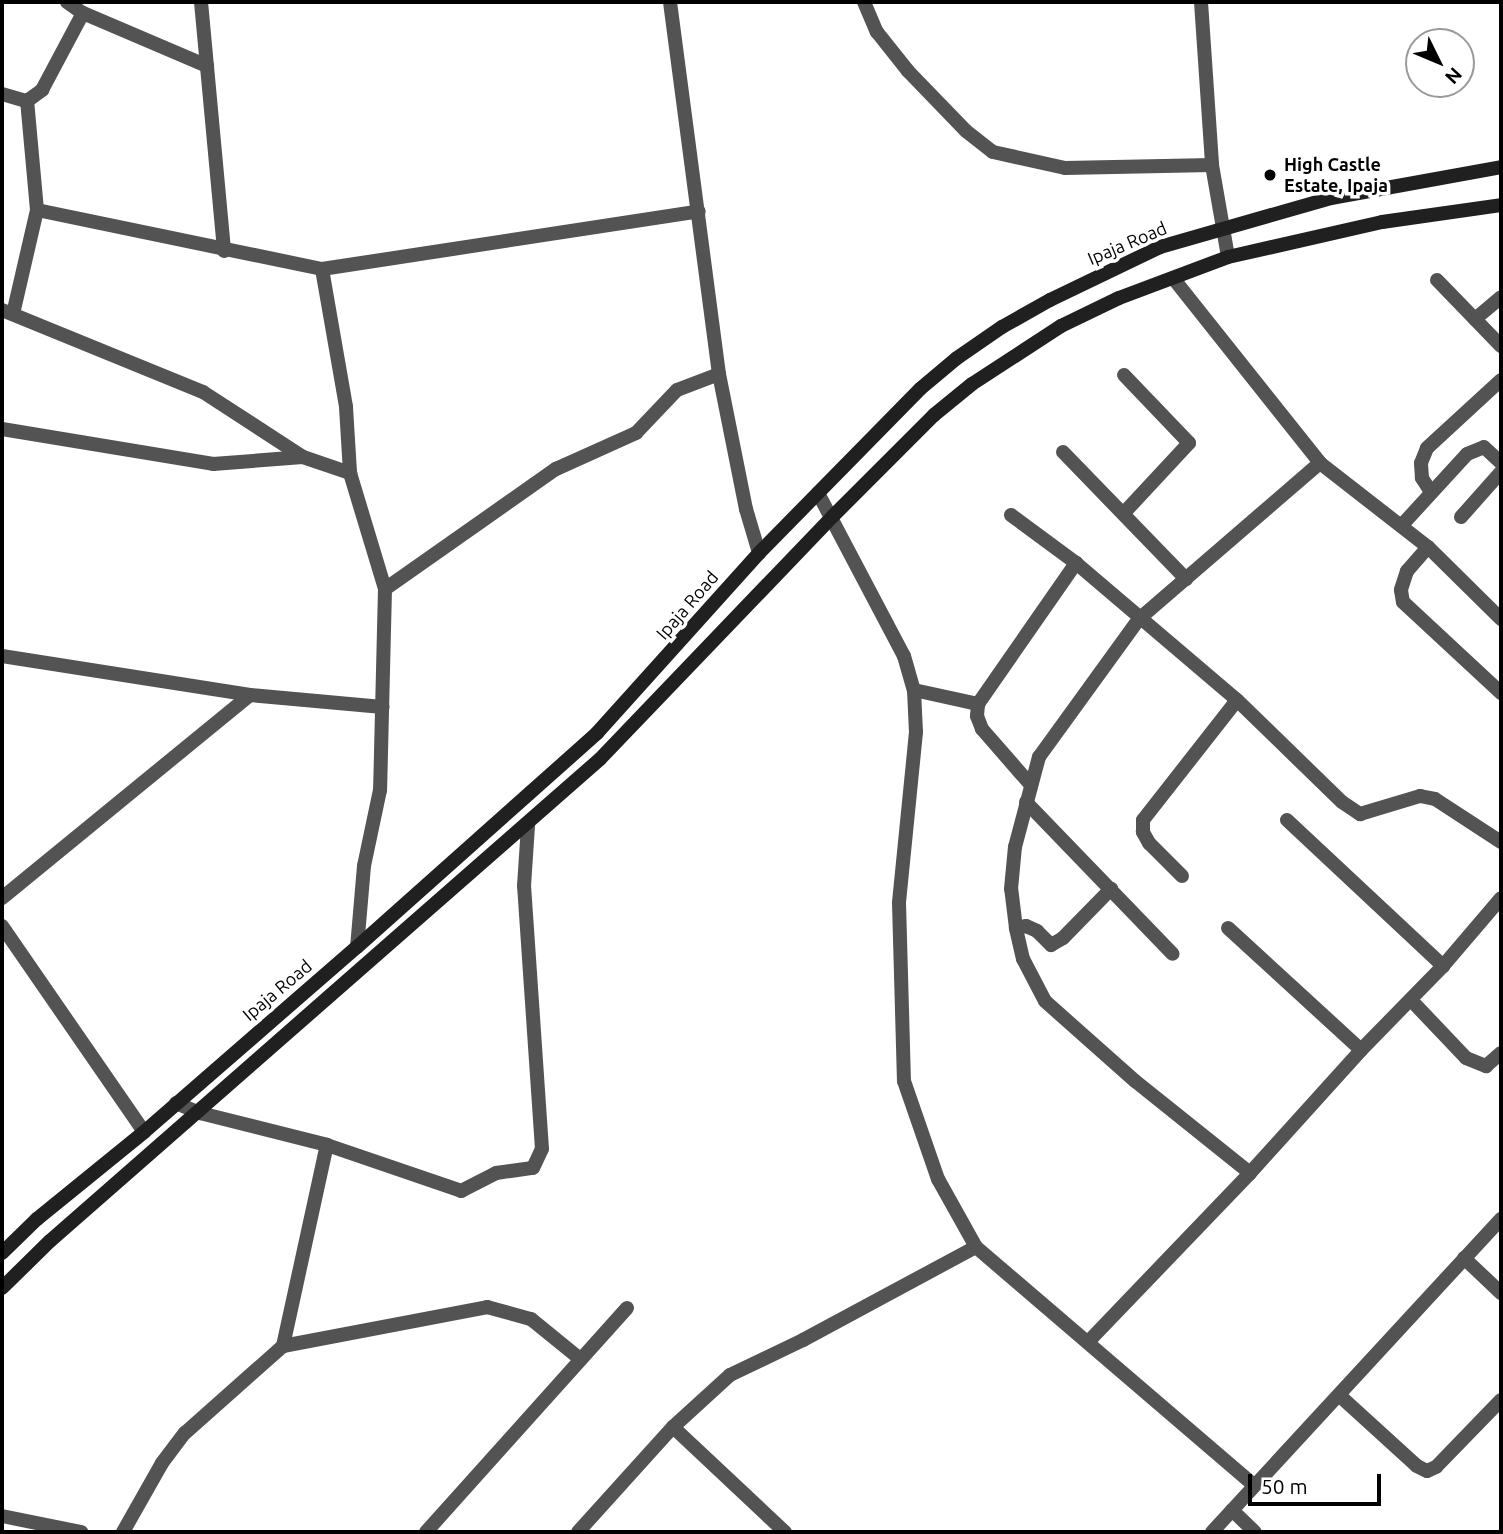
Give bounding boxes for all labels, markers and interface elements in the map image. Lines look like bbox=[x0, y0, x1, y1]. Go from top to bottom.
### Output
north arrow bbox=[1405, 28, 1475, 98]
text: N bbox=[1441, 63, 1467, 89]
place label: High Castle Estate, Ipaja bbox=[1284, 154, 1388, 196]
marker: High Castle Estate, Ipaja bbox=[1262, 167, 1278, 183]
street label: Ipaja Road bbox=[1084, 217, 1170, 269]
street label: Ipaja Road bbox=[651, 566, 723, 644]
street label: Ipaja Road bbox=[238, 955, 316, 1025]
scale bar bbox=[1251, 1460, 1384, 1504]
text: 50 m bbox=[1261, 1474, 1308, 1498]

